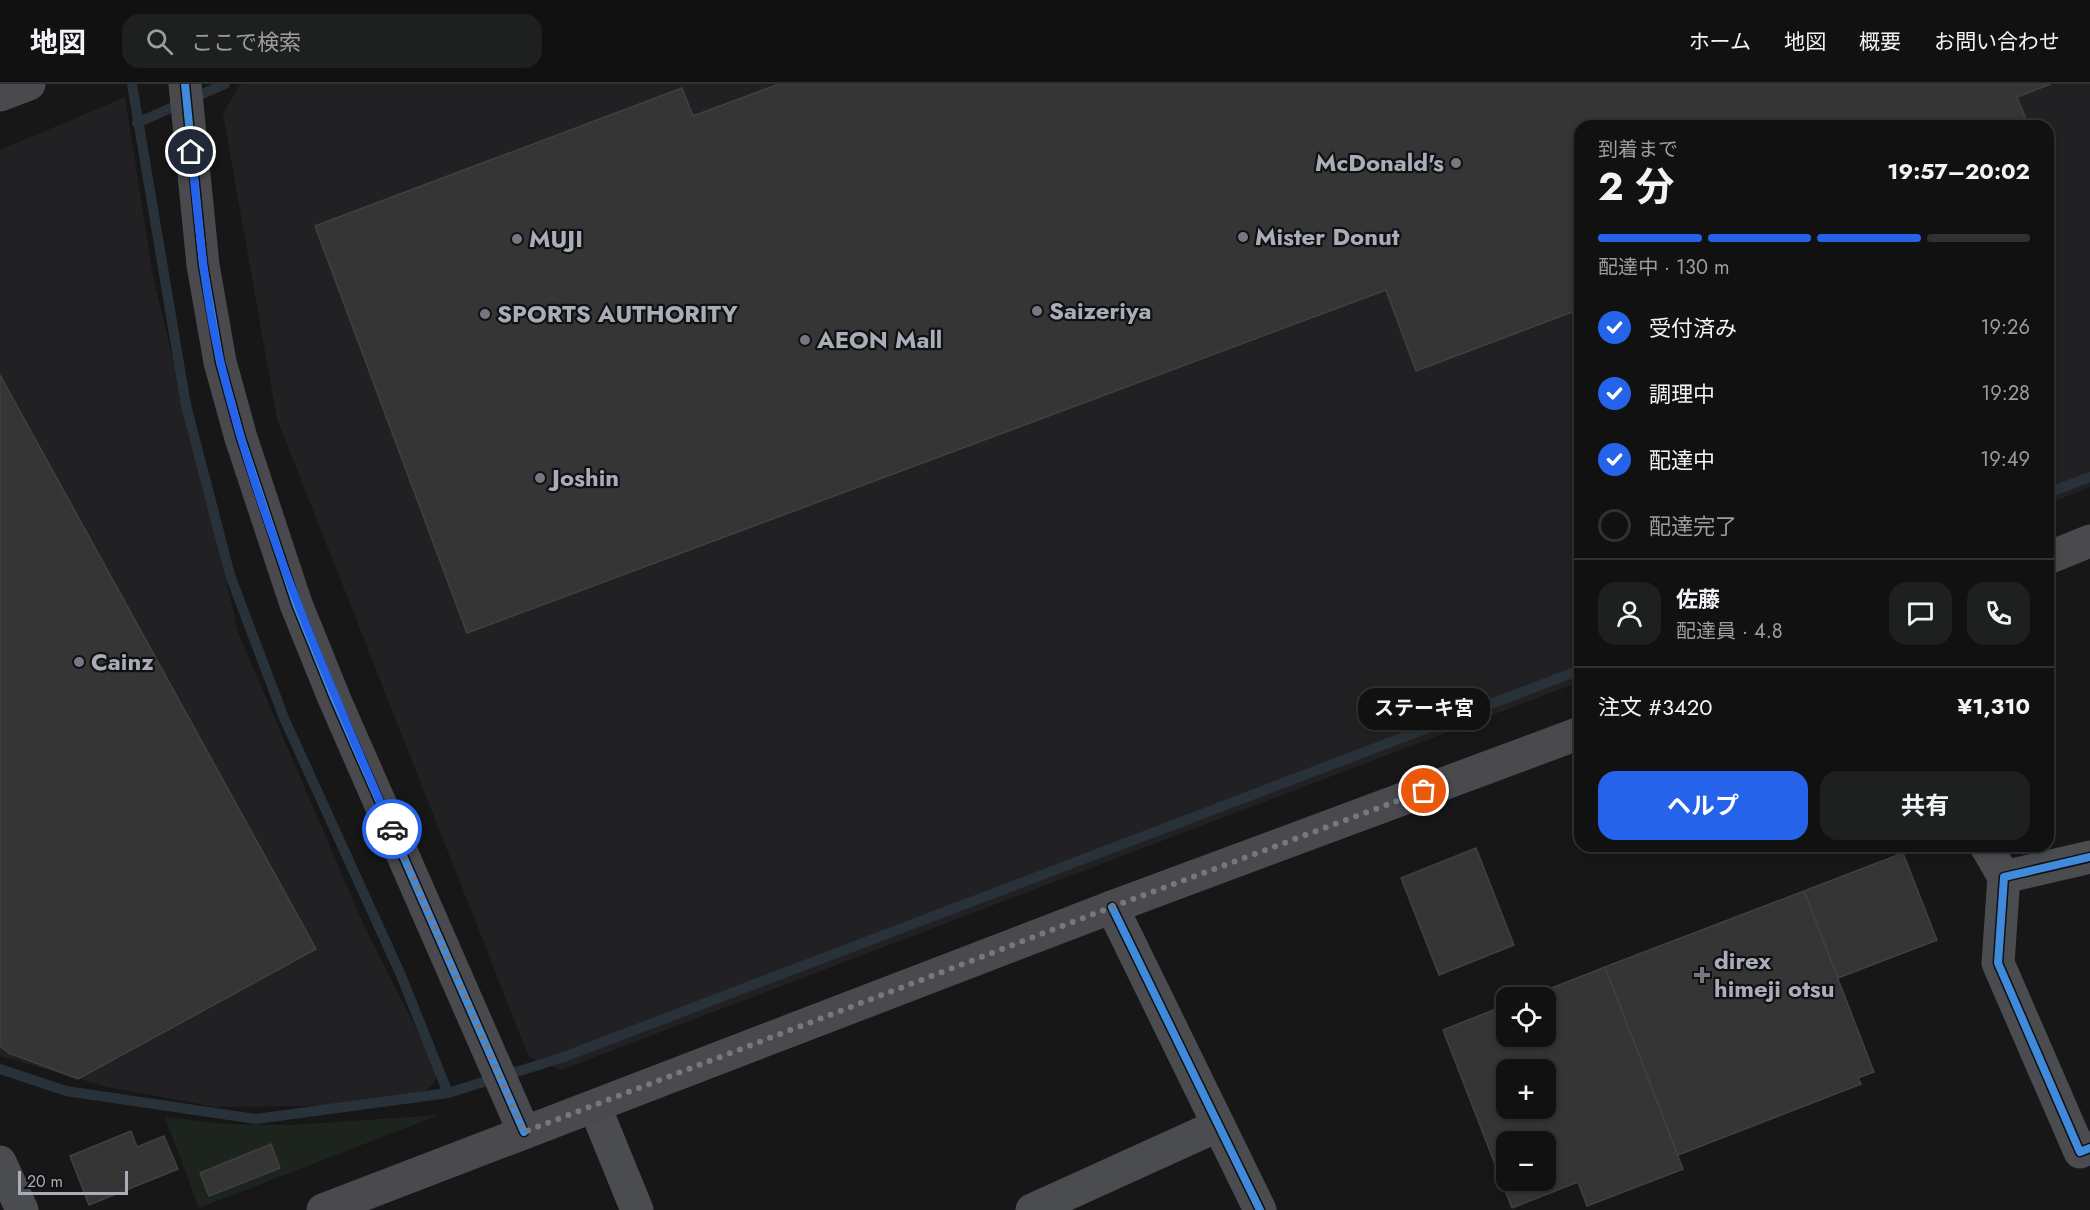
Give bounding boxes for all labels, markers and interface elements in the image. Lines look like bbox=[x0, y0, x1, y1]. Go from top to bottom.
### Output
search box bbox=[122, 14, 542, 68]
text: 地図 bbox=[30, 22, 86, 63]
icon: search bbox=[143, 25, 176, 58]
text: ここで検索 bbox=[191, 26, 301, 58]
text: ホーム bbox=[1689, 27, 1751, 57]
text: 地図 bbox=[1784, 27, 1826, 57]
text: 概要 bbox=[1859, 27, 1901, 57]
text: お問い合わせ bbox=[1934, 27, 2060, 57]
pin bbox=[165, 126, 216, 177]
icon: home bbox=[174, 135, 207, 168]
text: 到着まで bbox=[1598, 135, 1678, 164]
place label: McDonald's bbox=[1315, 145, 1444, 180]
text: 19:57–20:02 bbox=[1887, 155, 2030, 187]
marker: McDonald's bbox=[1449, 156, 1463, 170]
text: 2 分 bbox=[1598, 158, 1674, 215]
place label: Mister Donut bbox=[1255, 219, 1400, 254]
place label: MUJI bbox=[529, 221, 583, 256]
marker: Mister Donut bbox=[1236, 230, 1250, 244]
marker: MUJI bbox=[510, 232, 524, 246]
text: 配達中 · 130 m bbox=[1598, 253, 1730, 282]
place label: Saizeriya bbox=[1049, 293, 1151, 328]
place label: SPORTS AUTHORITY bbox=[497, 296, 738, 331]
marker: Saizeriya bbox=[1030, 304, 1044, 318]
marker: SPORTS AUTHORITY bbox=[478, 307, 492, 321]
icon: check bbox=[1598, 311, 1631, 344]
text: 受付済み bbox=[1649, 312, 1737, 344]
text: 19:26 bbox=[1981, 313, 2030, 342]
place label: AEON Mall bbox=[816, 322, 942, 357]
marker: AEON Mall bbox=[798, 333, 812, 347]
icon: check bbox=[1598, 377, 1631, 410]
text: 調理中 bbox=[1649, 378, 1715, 410]
text: 19:28 bbox=[1981, 379, 2030, 408]
icon: check bbox=[1598, 443, 1631, 476]
text: 配達中 bbox=[1649, 444, 1715, 476]
text: 19:49 bbox=[1980, 445, 2030, 474]
place label: Joshin bbox=[548, 460, 619, 495]
marker: Joshin bbox=[533, 471, 547, 485]
text: 配達完了 bbox=[1649, 510, 1737, 542]
button: person bbox=[1598, 582, 1661, 645]
button: chat bbox=[1889, 582, 1952, 645]
button: phone bbox=[1967, 582, 2030, 645]
text: 佐藤 bbox=[1676, 583, 1720, 615]
text: 配達員 · 4.8 bbox=[1676, 617, 1783, 646]
place label: Cainz bbox=[91, 644, 154, 679]
marker: Cainz bbox=[72, 655, 86, 669]
callout: ステーキ宮 bbox=[1358, 689, 1490, 731]
text: ¥1,310 bbox=[1958, 690, 2030, 722]
text: 注文 #3420 bbox=[1598, 691, 1712, 723]
text: ステーキ宮 bbox=[1374, 694, 1474, 723]
pin bbox=[1398, 765, 1449, 816]
button: ヘルプ bbox=[1598, 771, 1808, 840]
button: 共有 bbox=[1820, 771, 2030, 840]
icon: bag bbox=[1407, 774, 1440, 807]
courier bbox=[362, 799, 422, 859]
icon: car bbox=[376, 813, 409, 846]
place label: direx himeji otsu bbox=[1714, 943, 1835, 1006]
marker: direx himeji otsu bbox=[1695, 968, 1709, 982]
map controls bbox=[1496, 987, 1556, 1191]
button: locate bbox=[1496, 987, 1556, 1047]
button: + bbox=[1496, 1059, 1556, 1119]
button: − bbox=[1496, 1131, 1556, 1191]
scale bar bbox=[18, 1168, 128, 1196]
text: 20 m bbox=[27, 1170, 63, 1193]

